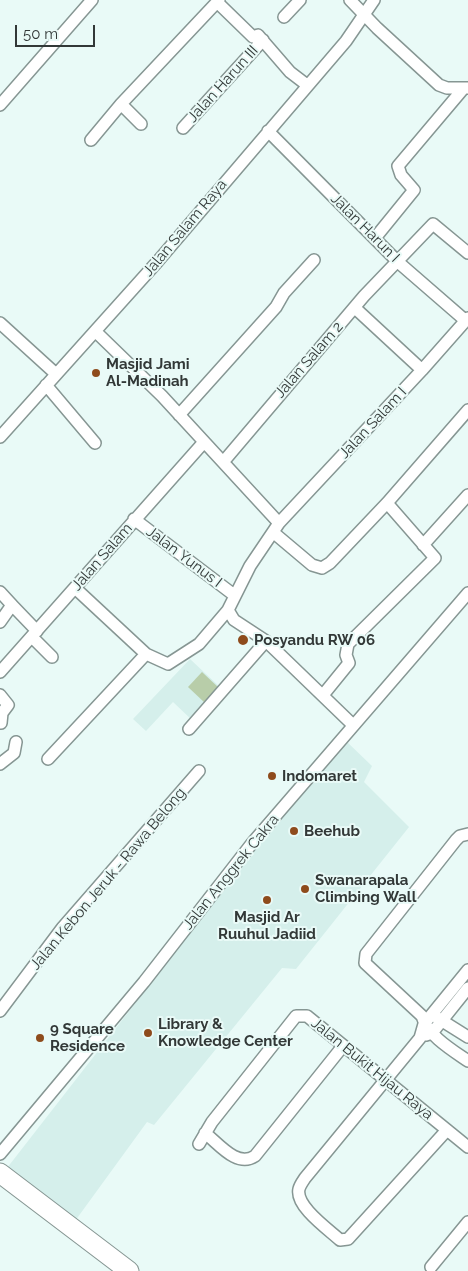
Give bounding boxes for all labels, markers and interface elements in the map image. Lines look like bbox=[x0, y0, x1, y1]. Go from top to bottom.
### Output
scale bar bbox=[18, 15, 98, 47]
text: 50 m bbox=[23, 25, 58, 43]
street label: Jalan Harun III bbox=[184, 42, 262, 126]
street label: Jalan Salam Raya bbox=[139, 176, 231, 280]
street label: Jalan Harun I bbox=[327, 190, 403, 266]
street label: Jalan Salam 2 bbox=[271, 318, 347, 402]
place label: Masjid Jami Al-Madinah bbox=[106, 355, 190, 390]
marker: Masjid Jami Al-Madinah bbox=[90, 367, 102, 379]
street label: Jalan Salam I bbox=[335, 384, 411, 462]
street label: Jalan Salam bbox=[68, 520, 136, 594]
street label: Jalan Yunus I bbox=[143, 523, 225, 591]
place label: Posyandu RW 06 bbox=[254, 631, 375, 649]
marker: Posyandu RW 06 bbox=[236, 633, 250, 647]
place label: Indomaret bbox=[282, 767, 357, 785]
marker: Indomaret bbox=[266, 770, 278, 782]
street label: Jalan Kebon Jeruk - Rawa Belong bbox=[26, 784, 190, 974]
street label: Jalan Anggrek Cakra bbox=[179, 811, 283, 933]
place label: Beehub bbox=[304, 822, 360, 840]
marker: Beehub bbox=[288, 825, 300, 837]
place label: Swanarapala Climbing Wall bbox=[315, 871, 416, 906]
marker: Swanarapala Climbing Wall bbox=[299, 883, 311, 895]
marker: Masjid Ar Ruuhul Jadiid bbox=[261, 894, 273, 906]
place label: Masjid Ar Ruuhul Jadiid bbox=[218, 908, 316, 943]
street label: Jalan Bukit Hijau Raya bbox=[308, 1014, 436, 1124]
place label: Library & Knowledge Center bbox=[158, 1015, 293, 1050]
place label: 9 Square Residence bbox=[50, 1020, 125, 1055]
marker: Library & Knowledge Center bbox=[142, 1027, 154, 1039]
marker: 9 Square Residence bbox=[34, 1032, 46, 1044]

